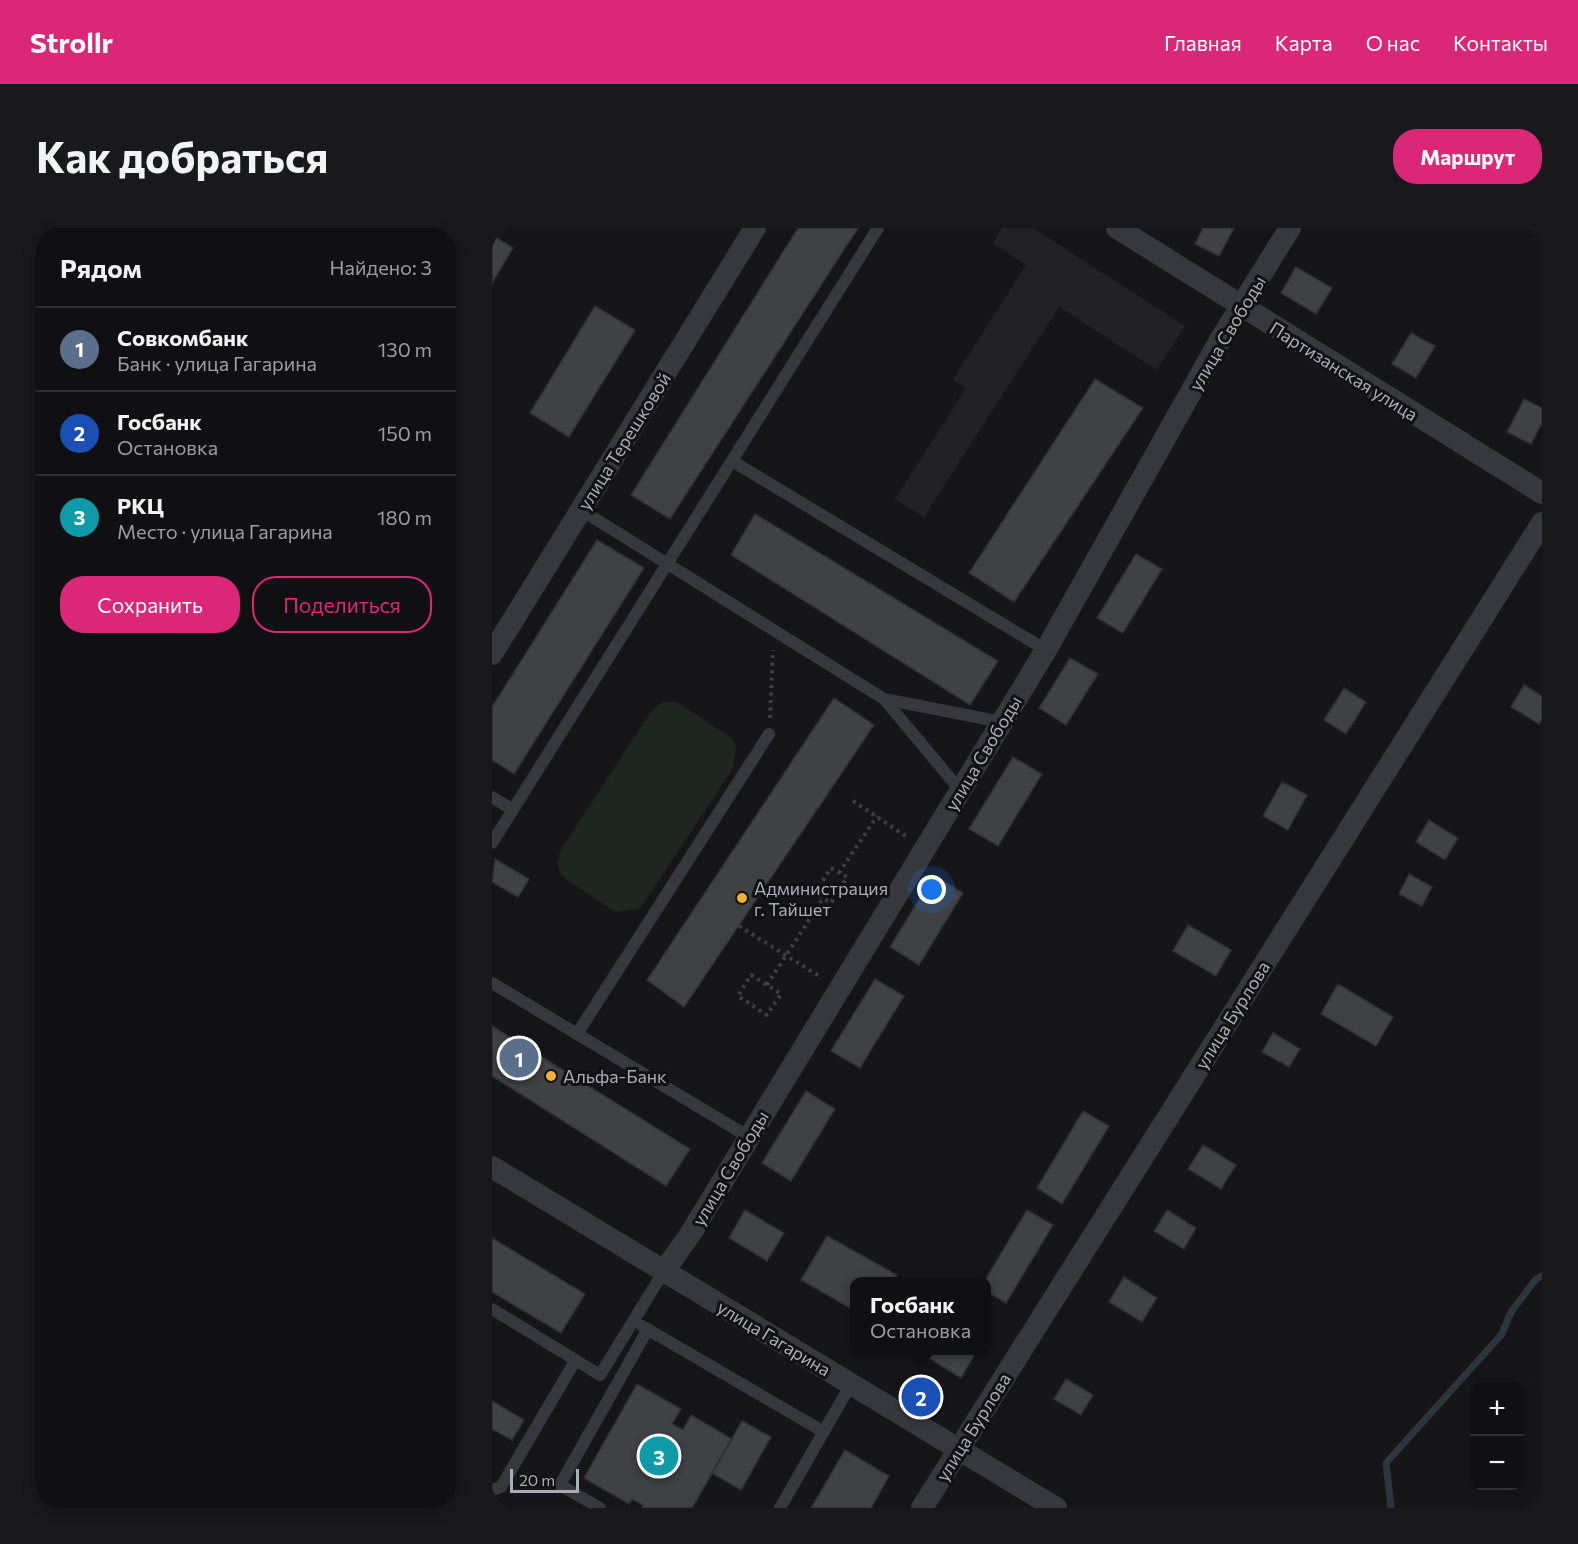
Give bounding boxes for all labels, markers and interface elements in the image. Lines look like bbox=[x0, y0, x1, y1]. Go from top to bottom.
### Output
text: Strollr bbox=[30, 25, 113, 59]
text: Главная bbox=[1164, 30, 1242, 55]
text: Карта bbox=[1275, 30, 1333, 55]
text: О нас bbox=[1366, 30, 1420, 55]
text: Контакты bbox=[1453, 30, 1548, 55]
button: Маршрут bbox=[1393, 129, 1542, 184]
text: Как добраться bbox=[36, 130, 328, 182]
text: Рядом bbox=[60, 252, 142, 283]
text: Найдено: 3 bbox=[330, 255, 432, 279]
street label: улица Свободы bbox=[1184, 271, 1270, 395]
street label: Партизанская улица bbox=[1266, 317, 1422, 425]
text: Совкомбанк bbox=[117, 324, 249, 351]
text: 1 bbox=[75, 337, 84, 361]
text: 130 m bbox=[378, 337, 432, 361]
text: Банк · улица Гагарина bbox=[117, 351, 317, 375]
street label: улица Терешковой bbox=[573, 368, 675, 514]
text: Госбанк bbox=[117, 408, 202, 435]
text: 2 bbox=[74, 421, 85, 445]
text: 150 m bbox=[378, 421, 432, 445]
text: Остановка bbox=[117, 435, 218, 459]
text: РКЦ bbox=[117, 492, 164, 519]
text: 3 bbox=[74, 505, 85, 529]
text: 180 m bbox=[377, 505, 432, 529]
text: Место · улица Гагарина bbox=[117, 519, 333, 543]
button: Сохранить bbox=[60, 576, 240, 633]
button: Поделиться bbox=[252, 576, 432, 633]
street label: улица Свободы bbox=[940, 691, 1026, 815]
your location bbox=[917, 875, 946, 904]
place label: Администрация г. Тайшет bbox=[754, 877, 888, 920]
marker: Администрация г. Тайшет bbox=[735, 891, 749, 905]
street label: улица Бурлова bbox=[1190, 957, 1274, 1073]
pin: 1 bbox=[500, 1036, 538, 1080]
place label: Альфа-Банк bbox=[563, 1065, 667, 1087]
marker: Альфа-Банк bbox=[544, 1069, 558, 1083]
street label: улица Свободы bbox=[687, 1106, 773, 1230]
popup bbox=[850, 1277, 991, 1355]
text: Госбанк bbox=[870, 1291, 955, 1318]
street label: улица Гагарина bbox=[713, 1296, 835, 1380]
text: Остановка bbox=[870, 1318, 971, 1342]
street label: улица Бурлова bbox=[931, 1369, 1015, 1485]
pin: 2 bbox=[902, 1374, 940, 1420]
map controls bbox=[1470, 1382, 1524, 1490]
button: + bbox=[1470, 1382, 1524, 1436]
pin: 3 bbox=[640, 1434, 678, 1478]
button: − bbox=[1470, 1436, 1524, 1490]
scale bar bbox=[510, 1466, 579, 1494]
text: 20 m bbox=[519, 1470, 555, 1489]

